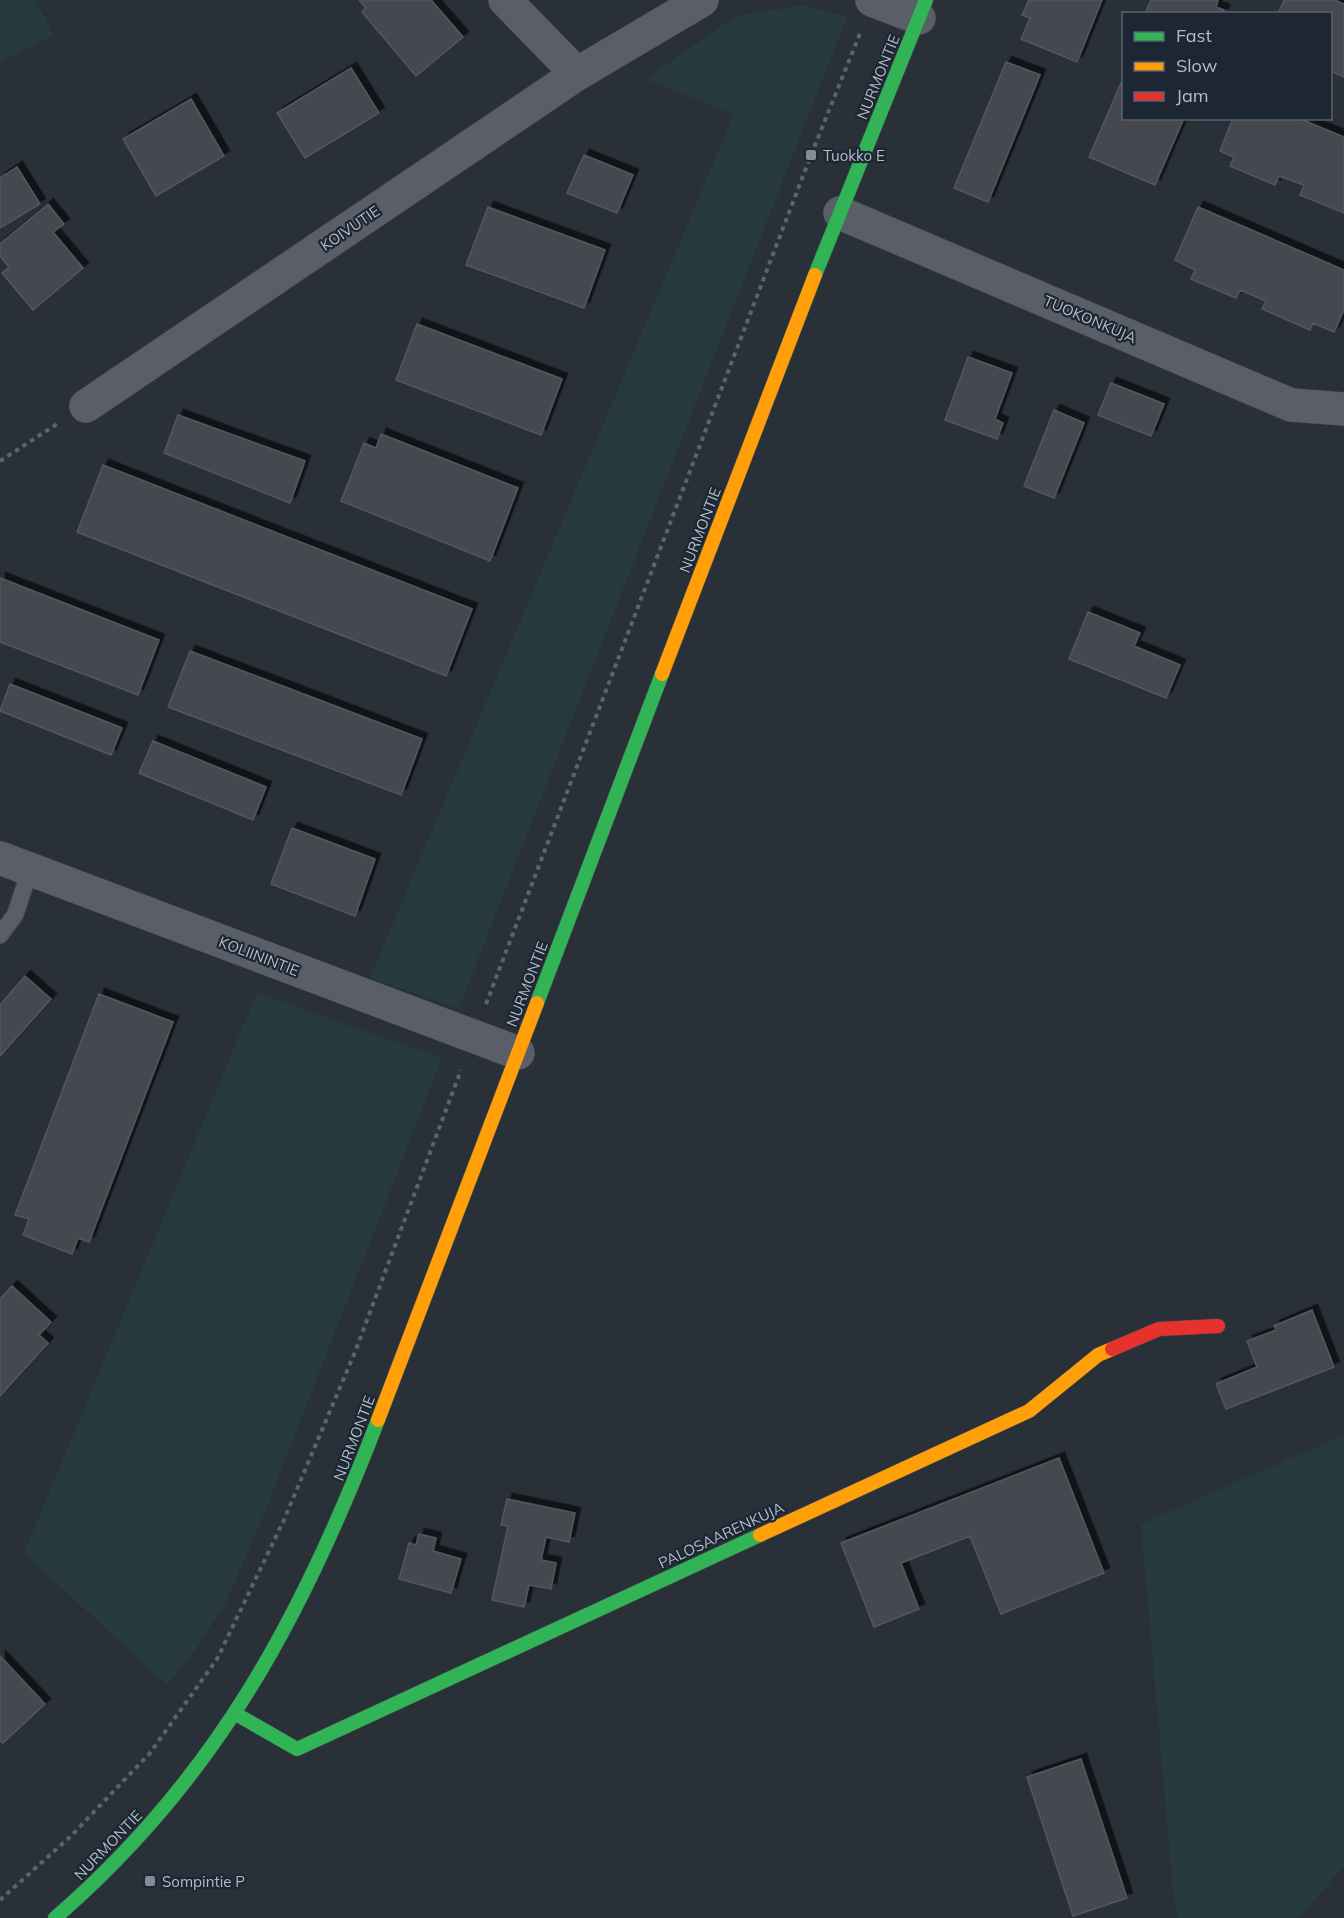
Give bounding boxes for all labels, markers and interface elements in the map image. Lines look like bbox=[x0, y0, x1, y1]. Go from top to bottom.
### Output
legend bbox=[1122, 12, 1332, 120]
text: Fast bbox=[1176, 24, 1212, 47]
street label: NURMONTIE bbox=[852, 32, 904, 122]
text: Slow bbox=[1176, 54, 1218, 77]
text: Jam bbox=[1176, 84, 1209, 107]
place label: Tuokko E bbox=[823, 146, 885, 165]
marker: Tuokko E bbox=[804, 148, 818, 162]
street label: KOIVUTIE bbox=[317, 201, 384, 255]
street label: TUOKONKUJA bbox=[1041, 291, 1139, 347]
street label: NURMONTIE bbox=[675, 484, 725, 575]
street label: KOLIININTIE bbox=[216, 932, 302, 980]
street label: NURMONTIE bbox=[502, 938, 552, 1029]
street label: NURMONTIE bbox=[329, 1392, 379, 1483]
street label: PALOSAARENKUJA bbox=[655, 1498, 787, 1572]
street label: NURMONTIE bbox=[70, 1806, 146, 1884]
place label: Sompintie P bbox=[162, 1872, 245, 1891]
marker: Sompintie P bbox=[143, 1874, 157, 1888]

